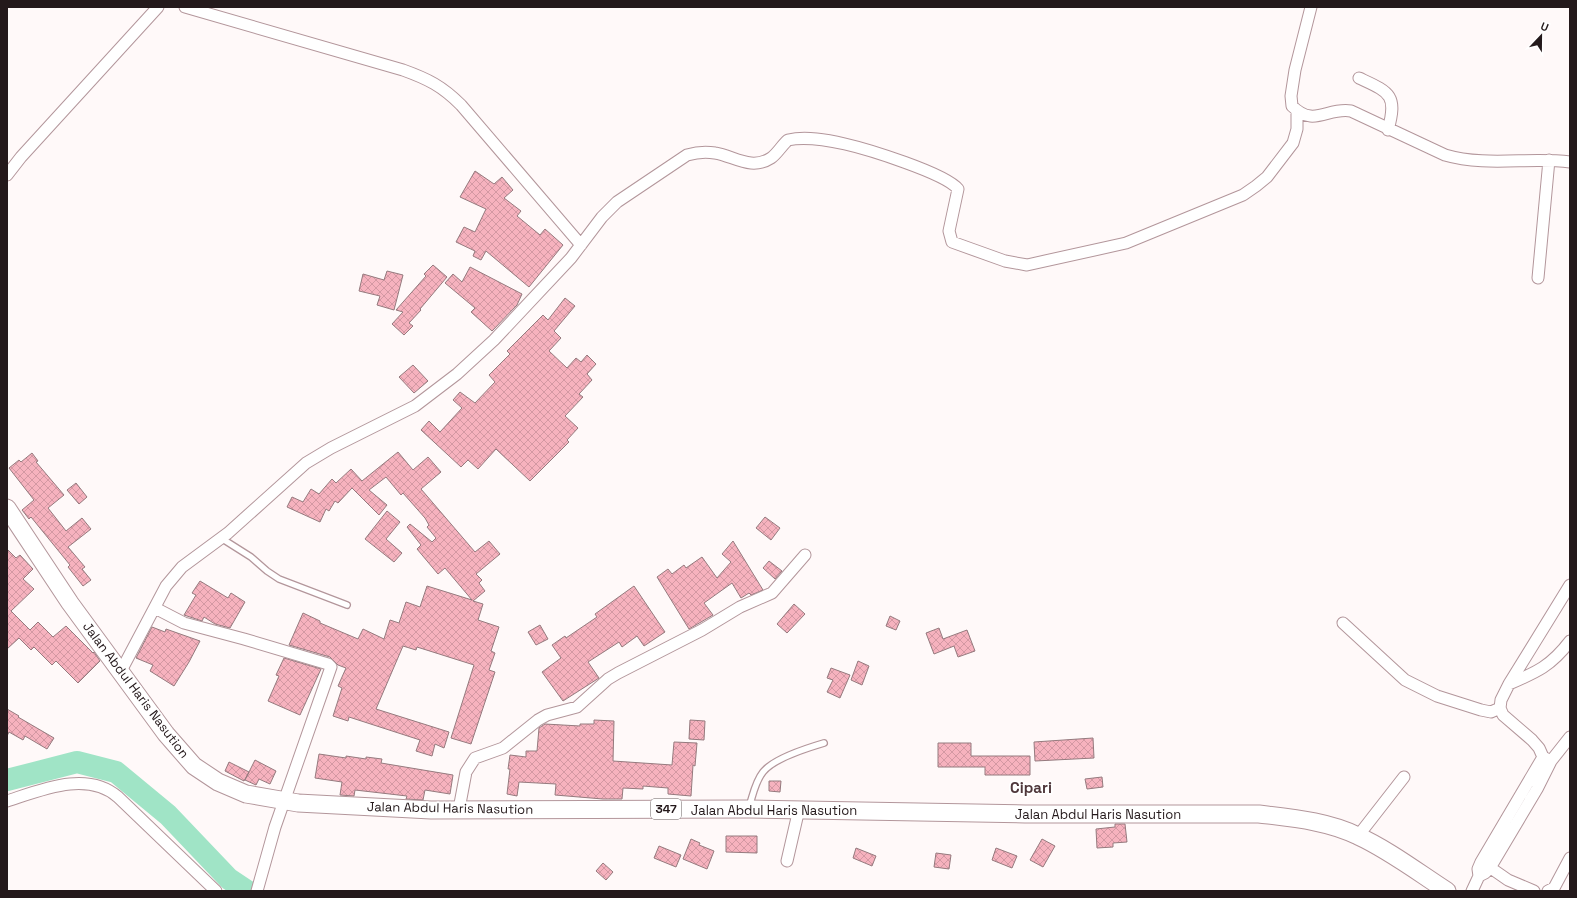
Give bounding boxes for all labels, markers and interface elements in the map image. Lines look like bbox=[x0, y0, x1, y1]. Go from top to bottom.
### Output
north arrow bbox=[1521, 16, 1561, 56]
text: U bbox=[1539, 19, 1551, 35]
street label: Jalan Abdul Haris Nasution bbox=[79, 618, 193, 762]
district label: Cipari bbox=[1010, 778, 1052, 797]
street label: Jalan Abdul Haris Nasution bbox=[367, 798, 533, 818]
road number: 347 bbox=[651, 799, 681, 819]
street label: Jalan Abdul Haris Nasution bbox=[691, 802, 857, 819]
street label: Jalan Abdul Haris Nasution bbox=[1015, 806, 1181, 823]

